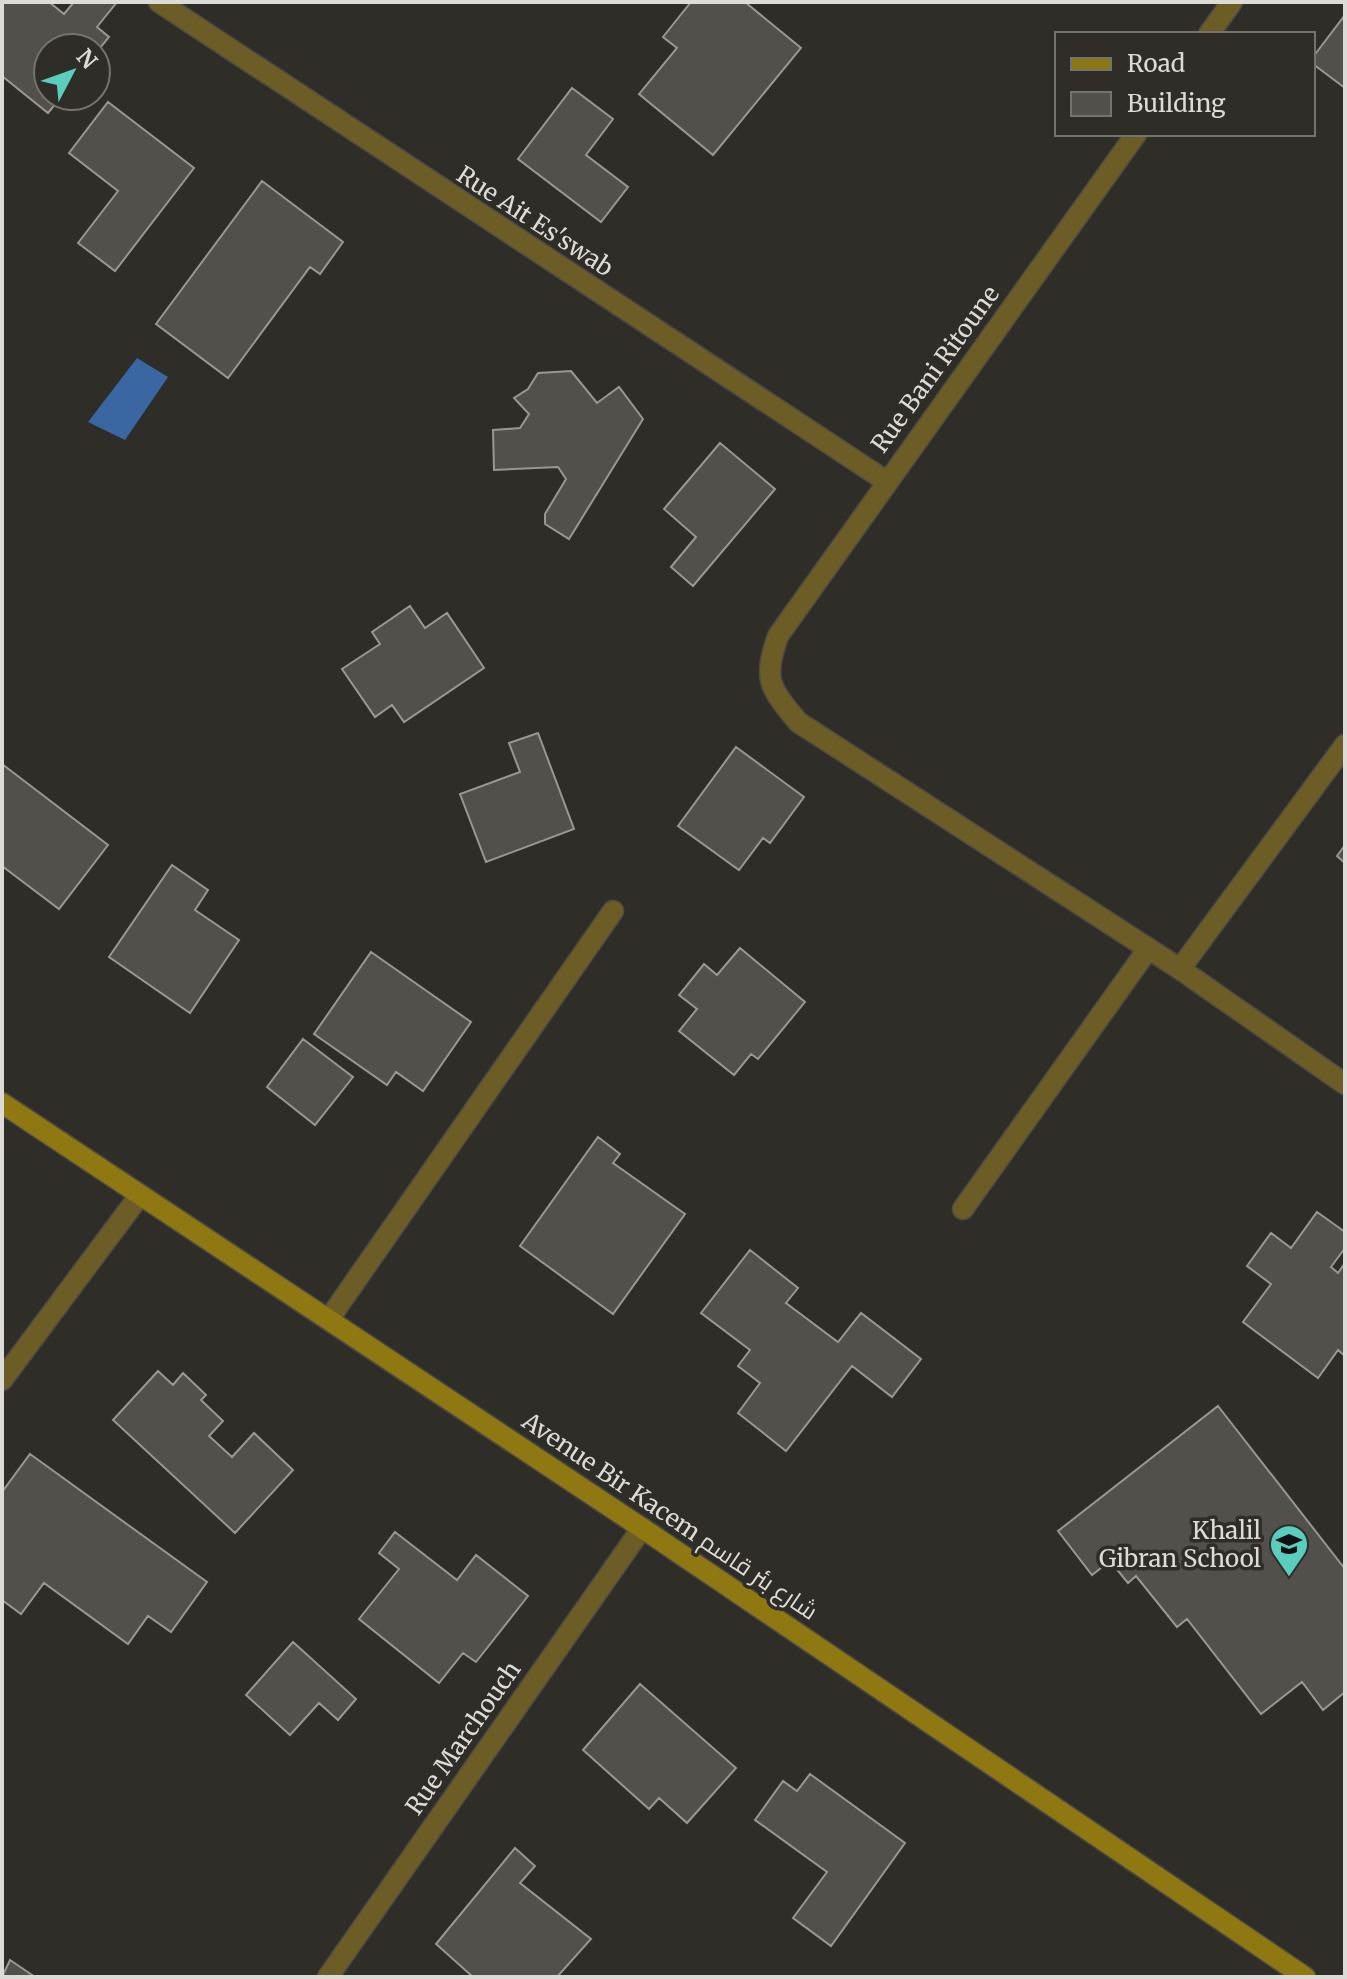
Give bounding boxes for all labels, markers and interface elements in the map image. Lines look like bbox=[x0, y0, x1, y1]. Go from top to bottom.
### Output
north arrow bbox=[32, 32, 112, 112]
legend bbox=[1055, 32, 1315, 136]
text: N bbox=[71, 43, 104, 75]
text: Road bbox=[1127, 48, 1185, 79]
text: Building bbox=[1127, 88, 1226, 119]
street label: Rue Ait Es'swab bbox=[451, 159, 619, 283]
street label: Rue Bani Ritoune bbox=[864, 279, 1006, 459]
street label: Avenue Bir Kacem شارع بئر قاسم bbox=[515, 1405, 824, 1628]
place label: Khalil Gibran School bbox=[1099, 1515, 1261, 1574]
school or university icon: Khalil Gibran School bbox=[1268, 1523, 1310, 1578]
street label: Rue Marchouch bbox=[399, 1655, 528, 1821]

